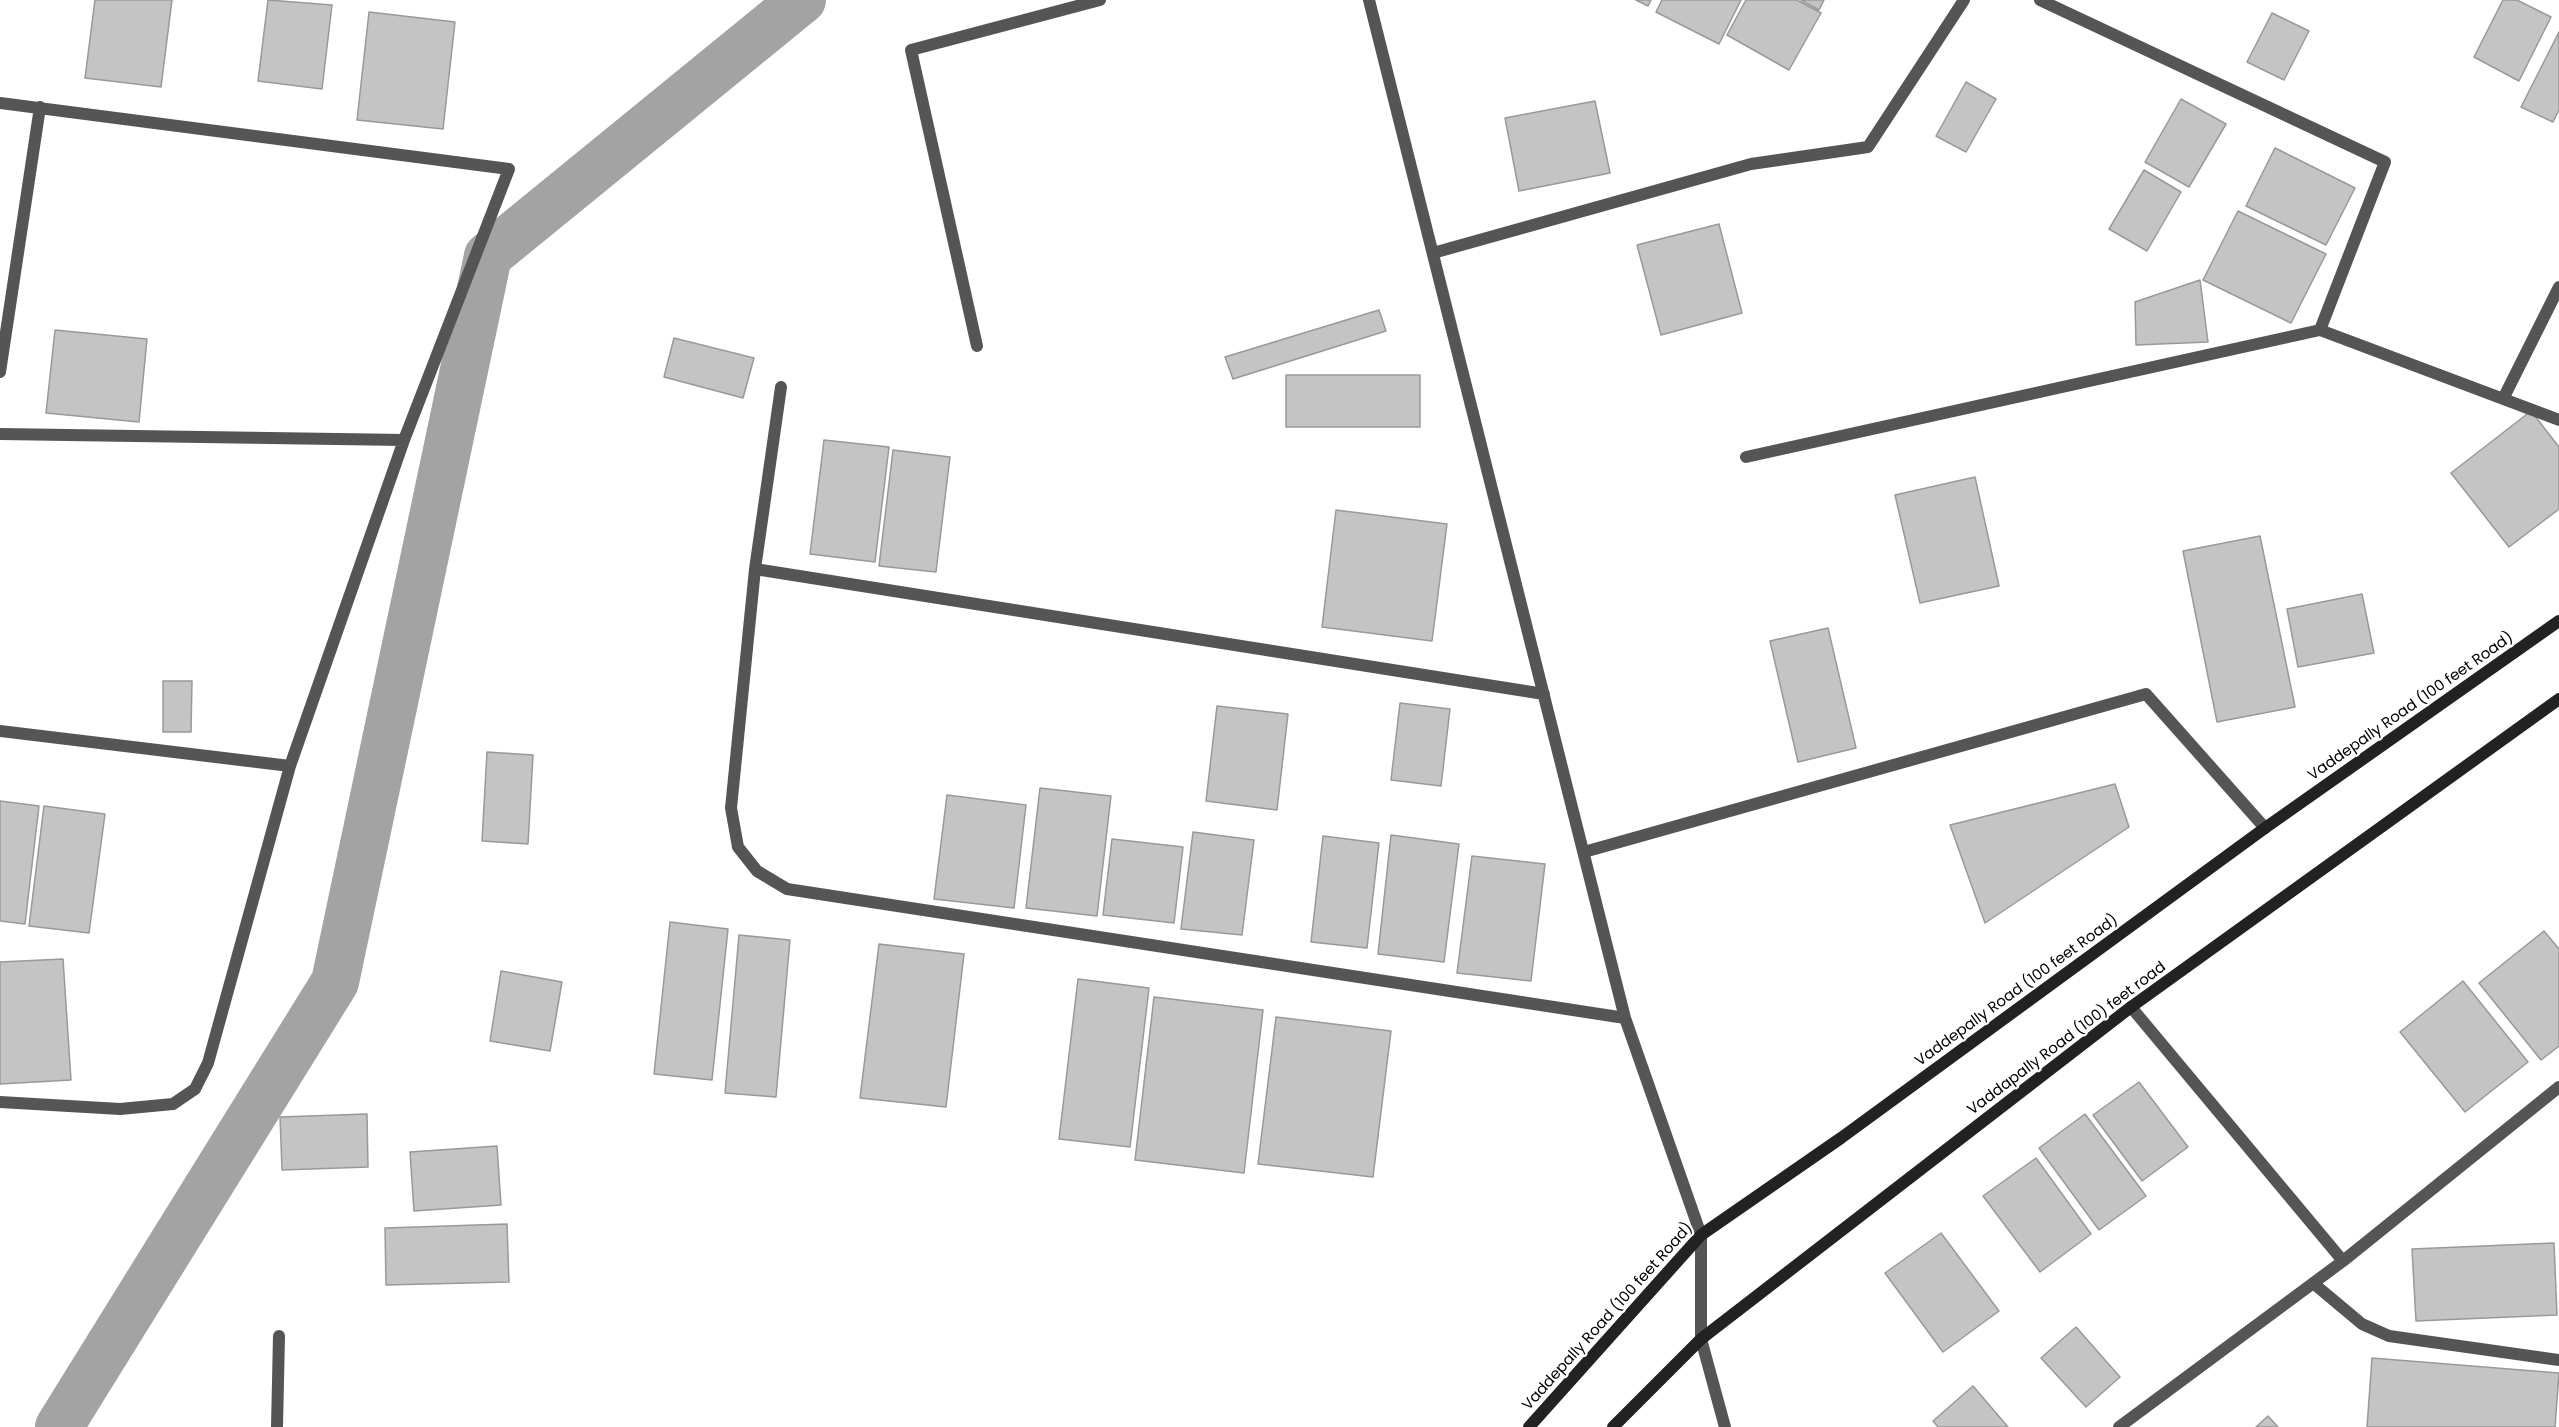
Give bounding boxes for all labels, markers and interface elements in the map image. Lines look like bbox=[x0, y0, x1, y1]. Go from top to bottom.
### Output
street label: Vaddepally Road (100 feet Road) bbox=[2305, 629, 2517, 785]
street label: Vaddepally Road (100 feet Road) bbox=[1912, 911, 2122, 1071]
street label: Vaddapally Road (100) feet road bbox=[1964, 959, 2170, 1119]
street label: Vaddepally Road (100 feet Road) bbox=[1519, 1219, 1697, 1415]

